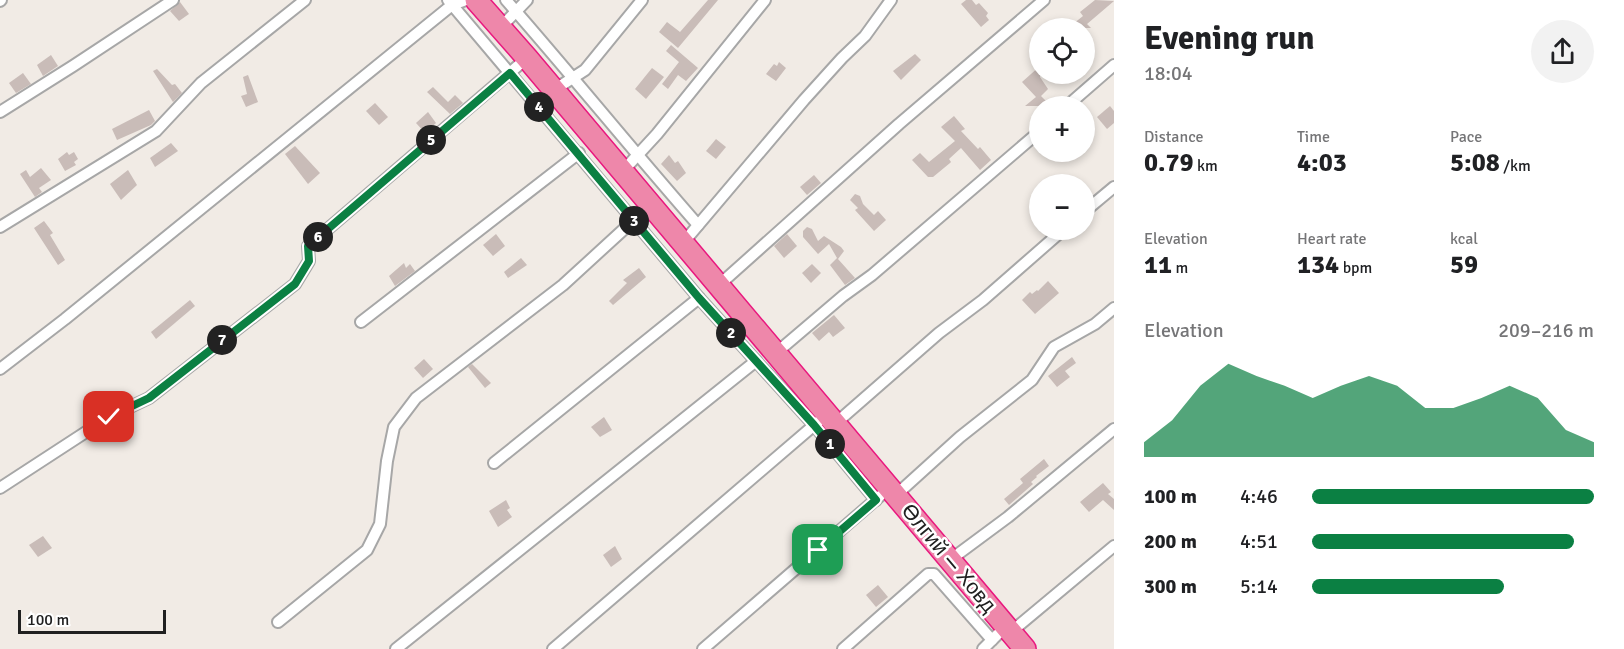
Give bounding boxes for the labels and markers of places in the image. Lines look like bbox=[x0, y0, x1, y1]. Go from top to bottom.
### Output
pin: 4 bbox=[524, 92, 554, 122]
pin: 5 bbox=[416, 125, 446, 155]
pin: 3 bbox=[619, 206, 649, 236]
pin: 6 bbox=[303, 222, 333, 252]
pin: 2 bbox=[716, 318, 746, 348]
pin: 7 bbox=[207, 325, 237, 355]
pin bbox=[83, 391, 134, 442]
pin: 1 bbox=[815, 429, 845, 459]
pin bbox=[792, 524, 843, 575]

